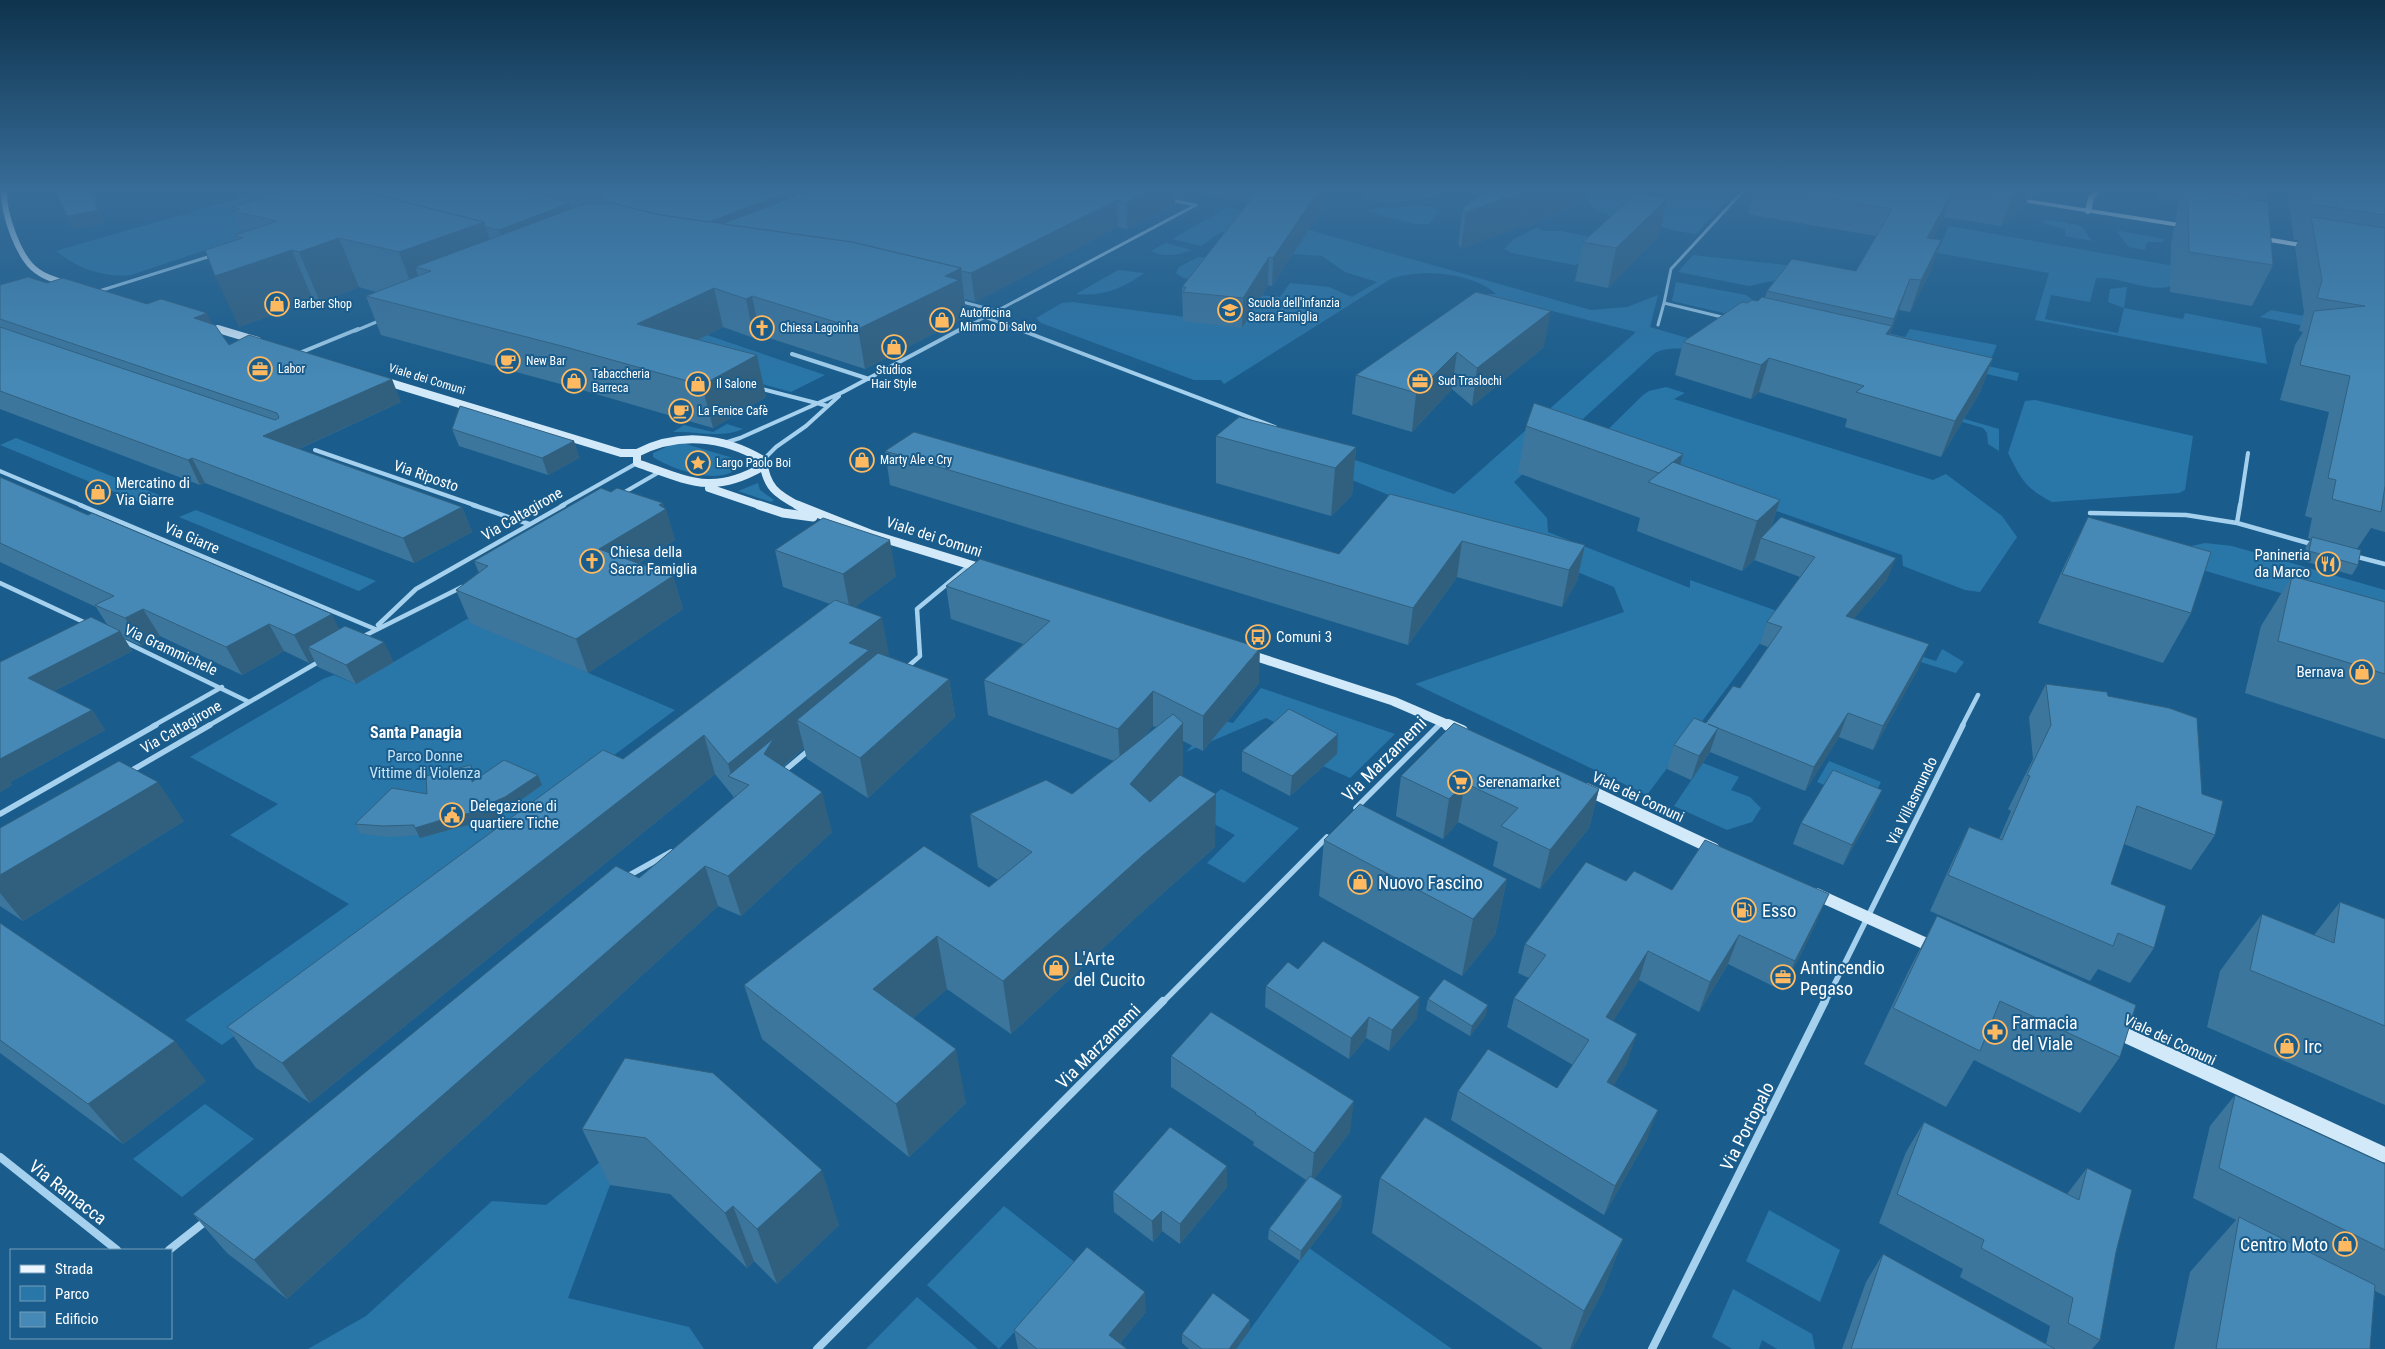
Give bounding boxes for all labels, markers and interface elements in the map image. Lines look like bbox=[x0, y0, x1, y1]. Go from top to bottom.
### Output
shop icon: Barber Shop bbox=[264, 291, 290, 317]
place label: Scuola dell'infanzia Sacra Famiglia bbox=[1248, 296, 1340, 324]
place label: Barber Shop bbox=[294, 297, 352, 311]
school or university icon: Scuola dell'infanzia Sacra Famiglia bbox=[1217, 297, 1243, 323]
place label: Autofficina Mimmo Di Salvo bbox=[960, 306, 1037, 334]
shop icon: Autofficina Mimmo Di Salvo bbox=[929, 307, 955, 333]
church icon: Chiesa Lagoinha bbox=[749, 315, 775, 341]
place label: Chiesa Lagoinha bbox=[780, 321, 859, 335]
shop icon: Studios Hair Style bbox=[881, 334, 907, 360]
cafe icon: New Bar bbox=[495, 348, 521, 374]
place label: New Bar bbox=[526, 354, 566, 368]
office icon: Labor bbox=[247, 356, 273, 382]
street label: Viale dei Comuni bbox=[387, 361, 467, 397]
place label: Labor bbox=[278, 362, 305, 376]
place label: Studios Hair Style bbox=[871, 363, 917, 391]
place label: Tabaccheria Barreca bbox=[592, 367, 650, 395]
shop icon: Tabaccheria Barreca bbox=[561, 368, 587, 394]
office icon: Sud Traslochi bbox=[1407, 368, 1433, 394]
shop icon: Il Salone bbox=[685, 371, 711, 397]
place label: Sud Traslochi bbox=[1438, 374, 1502, 388]
place label: Il Salone bbox=[716, 377, 757, 391]
cafe icon: La Fenice Cafè bbox=[668, 398, 694, 424]
place label: La Fenice Cafè bbox=[698, 404, 768, 418]
shop icon: Marty Ale e Cry bbox=[849, 447, 875, 473]
place icon: Largo Paolo Boi bbox=[685, 450, 711, 476]
place label: Marty Ale e Cry bbox=[880, 453, 952, 467]
place label: Largo Paolo Boi bbox=[716, 456, 791, 470]
street label: Via Riposto bbox=[391, 457, 461, 495]
place label: Mercatino di Via Giarre bbox=[116, 474, 190, 509]
shop icon: Mercatino di Via Giarre bbox=[85, 479, 111, 505]
street label: Via Caltagirone bbox=[478, 484, 566, 544]
street label: Viale dei Comuni bbox=[884, 513, 984, 561]
street label: Via Giarre bbox=[162, 518, 222, 558]
place label: Chiesa della Sacra Famiglia bbox=[610, 543, 697, 578]
place label: Panineria da Marco bbox=[2254, 546, 2310, 581]
church icon: Chiesa della Sacra Famiglia bbox=[579, 548, 605, 574]
restaurant icon: Panineria da Marco bbox=[2315, 551, 2341, 577]
street label: Via Grammichele bbox=[122, 621, 220, 679]
bus stop icon: Comuni 3 bbox=[1245, 624, 1271, 650]
place label: Comuni 3 bbox=[1276, 628, 1332, 646]
shop icon: Bernava bbox=[2349, 659, 2375, 685]
place label: Bernava bbox=[2296, 663, 2344, 681]
street label: Via Caltagirone bbox=[137, 697, 225, 757]
street label: Via Marzamemi bbox=[1337, 712, 1431, 806]
district label: Santa Panagia bbox=[370, 723, 462, 742]
park label: Parco Donne Vittime di Violenza bbox=[369, 747, 481, 782]
street label: Via Villasmundo bbox=[1883, 754, 1941, 848]
street label: Viale dei Comuni bbox=[1589, 768, 1687, 826]
supermarket icon: Serenamarket bbox=[1447, 769, 1473, 795]
place label: Serenamarket bbox=[1478, 773, 1560, 791]
place label: Delegazione di quartiere Tiche bbox=[470, 797, 559, 832]
public building icon: Delegazione di quartiere Tiche bbox=[439, 802, 465, 828]
shop icon: Nuovo Fascino bbox=[1347, 869, 1373, 895]
place label: Nuovo Fascino bbox=[1378, 872, 1483, 893]
fuel station icon: Esso bbox=[1731, 897, 1757, 923]
place label: Esso bbox=[1762, 900, 1796, 921]
place label: L'Arte del Cucito bbox=[1074, 948, 1145, 990]
shop icon: L'Arte del Cucito bbox=[1043, 955, 1069, 981]
place label: Antincendio Pegaso bbox=[1800, 957, 1885, 999]
office icon: Antincendio Pegaso bbox=[1770, 964, 1796, 990]
street label: Via Marzamemi bbox=[1051, 999, 1145, 1093]
street label: Viale dei Comuni bbox=[2121, 1011, 2219, 1069]
place label: Farmacia del Viale bbox=[2012, 1012, 2078, 1054]
pharmacy icon: Farmacia del Viale bbox=[1982, 1019, 2008, 1045]
shop icon: Irc bbox=[2274, 1033, 2300, 1059]
place label: Irc bbox=[2304, 1036, 2322, 1057]
street label: Via Portopalo bbox=[1716, 1078, 1778, 1174]
street label: Via Ramacca bbox=[25, 1155, 111, 1229]
shop icon: Centro Moto bbox=[2332, 1231, 2358, 1257]
place label: Centro Moto bbox=[2240, 1234, 2328, 1255]
legend bbox=[10, 1249, 172, 1339]
text: Strada bbox=[55, 1260, 93, 1278]
text: Parco bbox=[55, 1285, 89, 1303]
text: Edificio bbox=[55, 1310, 98, 1328]

